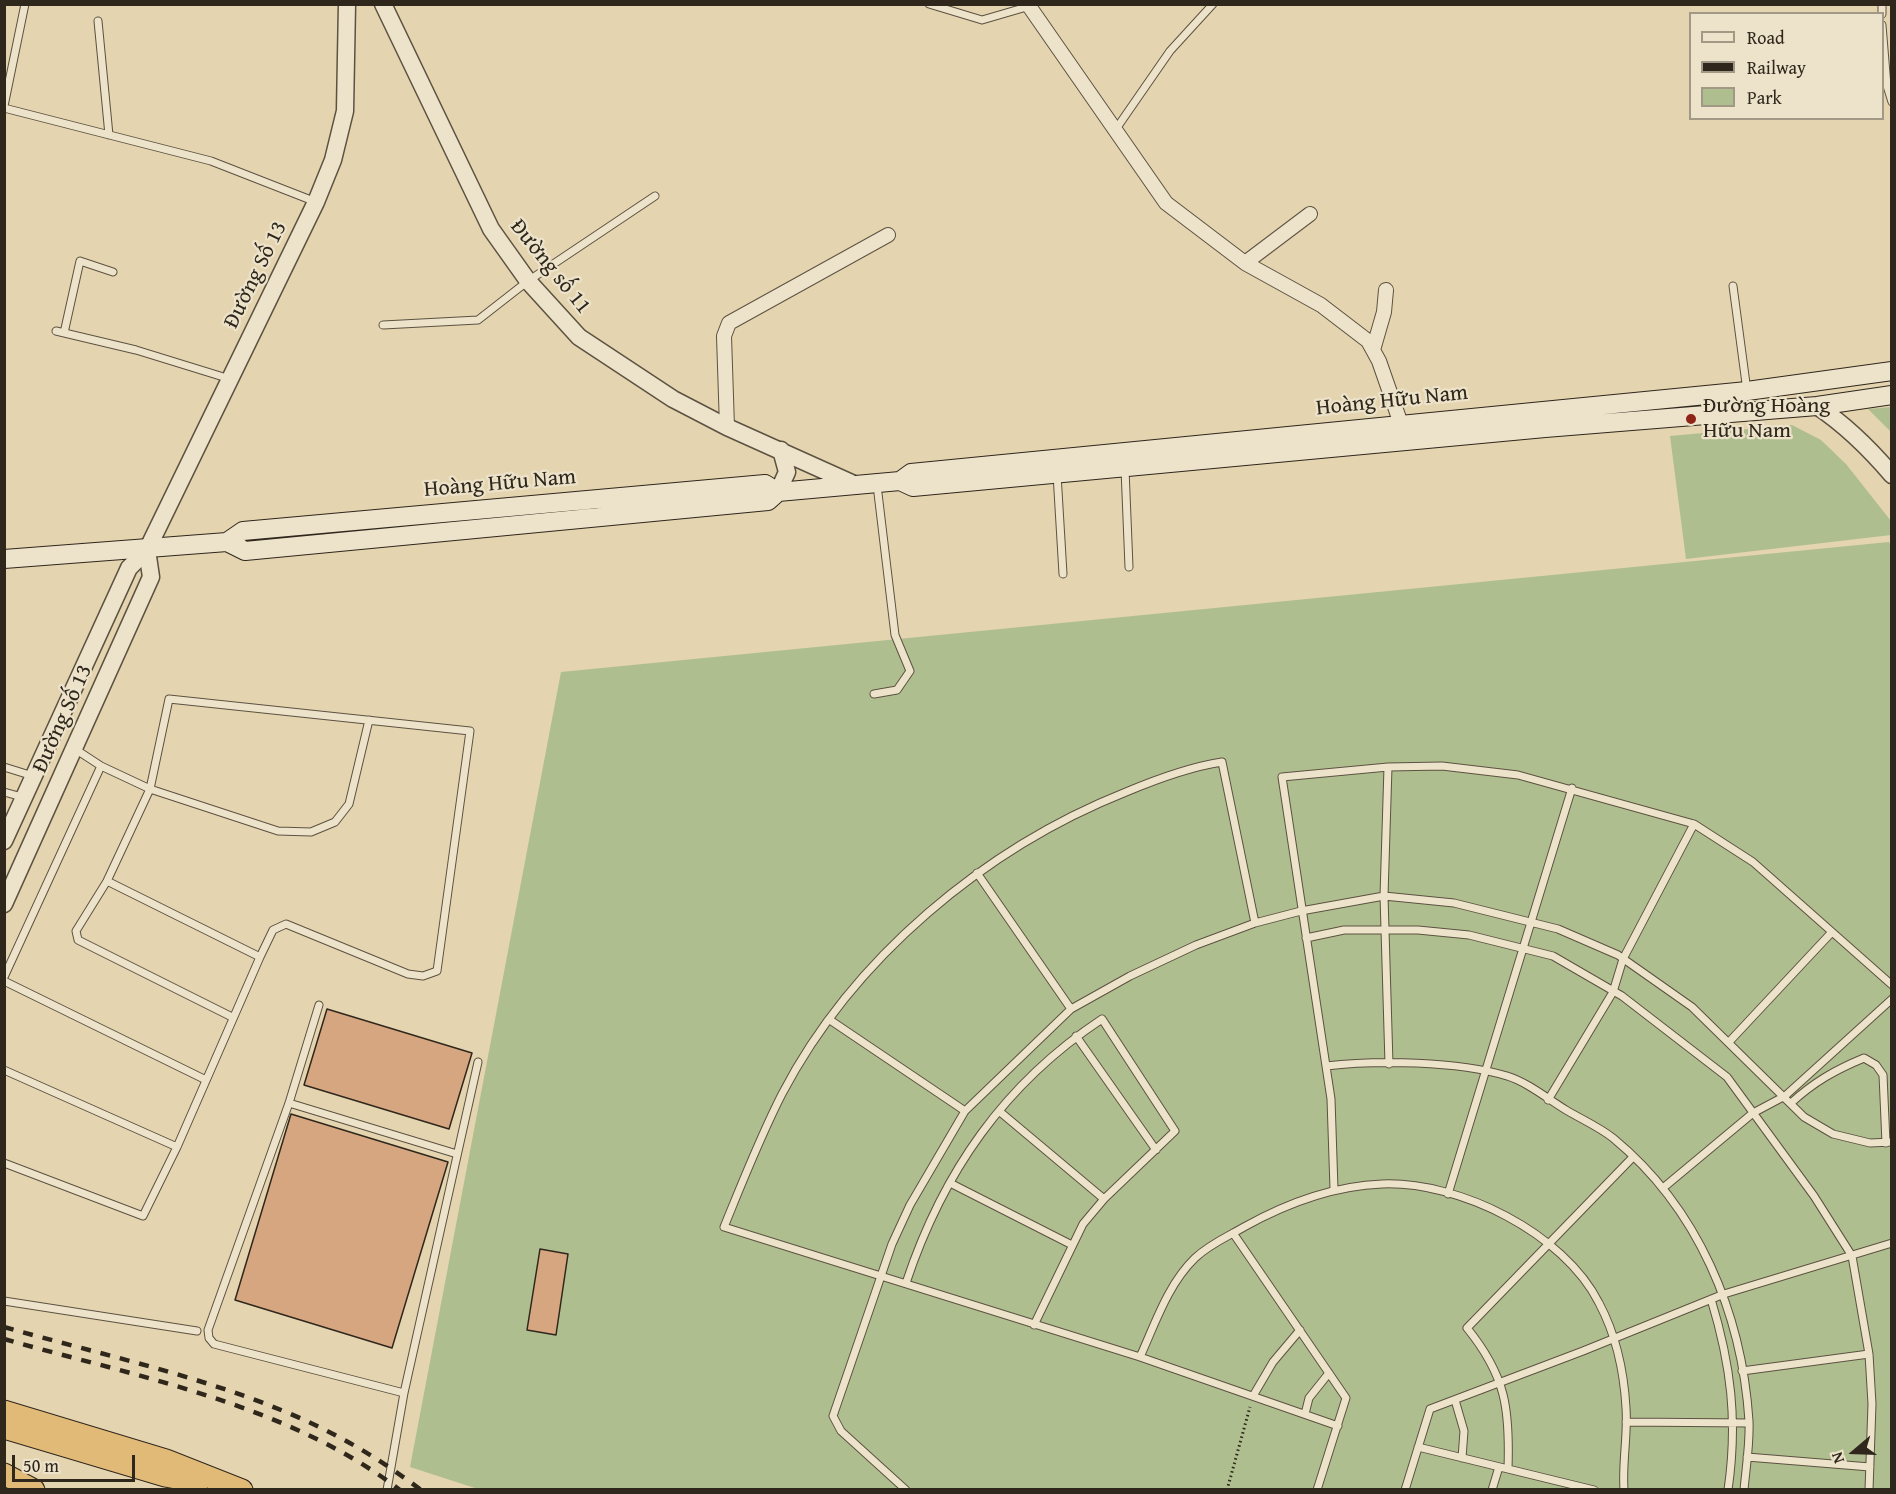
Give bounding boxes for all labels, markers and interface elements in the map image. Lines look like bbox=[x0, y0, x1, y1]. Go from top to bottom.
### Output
legend bbox=[1689, 12, 1884, 120]
text: Road bbox=[1747, 24, 1785, 51]
text: Railway bbox=[1747, 54, 1806, 81]
text: Park bbox=[1747, 84, 1782, 111]
street label: Đường số 11 bbox=[504, 215, 596, 319]
street label: Đường Số 13 bbox=[219, 217, 293, 333]
street label: Hoàng Hữu Nam bbox=[1315, 380, 1469, 422]
place label: Đường Hoàng Hữu Nam bbox=[1703, 393, 1830, 445]
marker: Đường Hoàng Hữu Nam bbox=[1684, 412, 1698, 426]
street label: Hoàng Hữu Nam bbox=[423, 464, 577, 504]
street label: Đường Số 13 bbox=[27, 661, 99, 777]
north arrow bbox=[1824, 1422, 1884, 1482]
scale bar bbox=[15, 1443, 138, 1481]
text: N bbox=[1824, 1449, 1850, 1467]
text: 50 m bbox=[23, 1452, 59, 1479]

